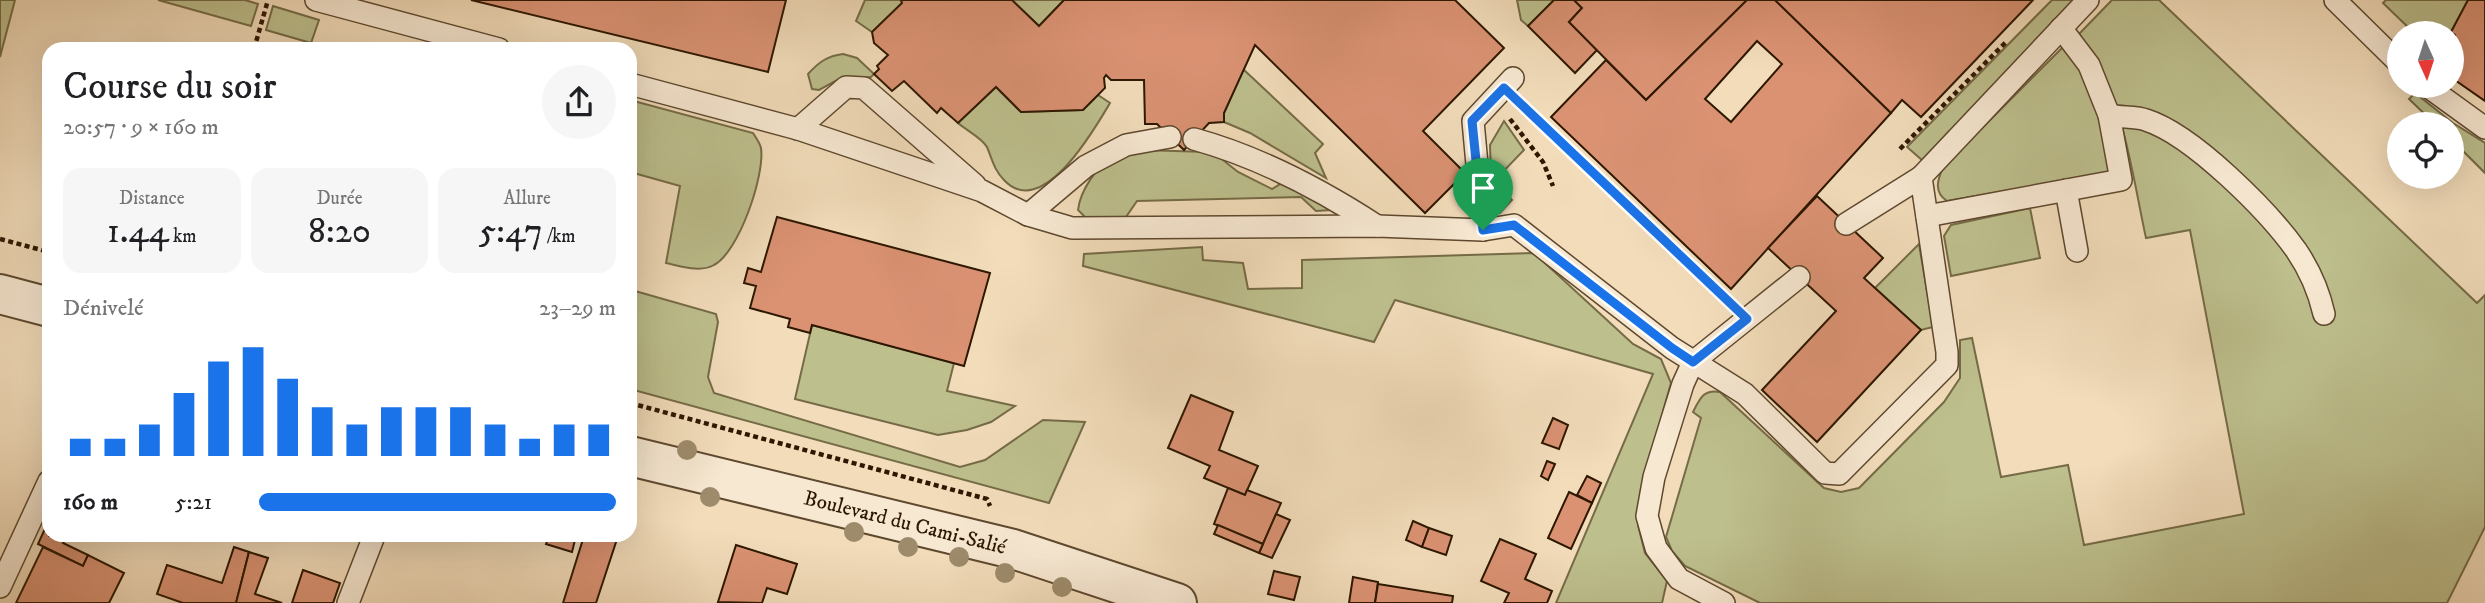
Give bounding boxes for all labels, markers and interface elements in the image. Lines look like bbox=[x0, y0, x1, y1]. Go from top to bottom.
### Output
north arrow bbox=[2387, 21, 2464, 98]
map controls bbox=[2387, 21, 2464, 189]
text: Course du soir bbox=[63, 63, 276, 111]
button: share bbox=[542, 65, 616, 139]
button: locate bbox=[2387, 112, 2464, 189]
text: 20:57 · 9 × 160 m bbox=[63, 113, 219, 142]
pin bbox=[1453, 158, 1513, 230]
icon: arrive bbox=[1464, 169, 1502, 207]
text: Distance bbox=[119, 187, 185, 210]
text: Durée bbox=[316, 187, 363, 210]
text: Allure bbox=[503, 187, 551, 210]
text: 1.44 bbox=[107, 210, 169, 254]
text: 8:20 bbox=[308, 210, 371, 254]
text: 5:47 bbox=[479, 210, 543, 254]
text: km bbox=[169, 225, 197, 248]
text: /km bbox=[543, 225, 576, 248]
text: Dénivelé bbox=[63, 294, 144, 323]
text: 23–29 m bbox=[539, 294, 616, 323]
street label: Boulevard du Cami-Salié bbox=[801, 485, 1009, 561]
text: 160 m bbox=[63, 488, 118, 517]
text: 5:21 bbox=[175, 488, 212, 517]

